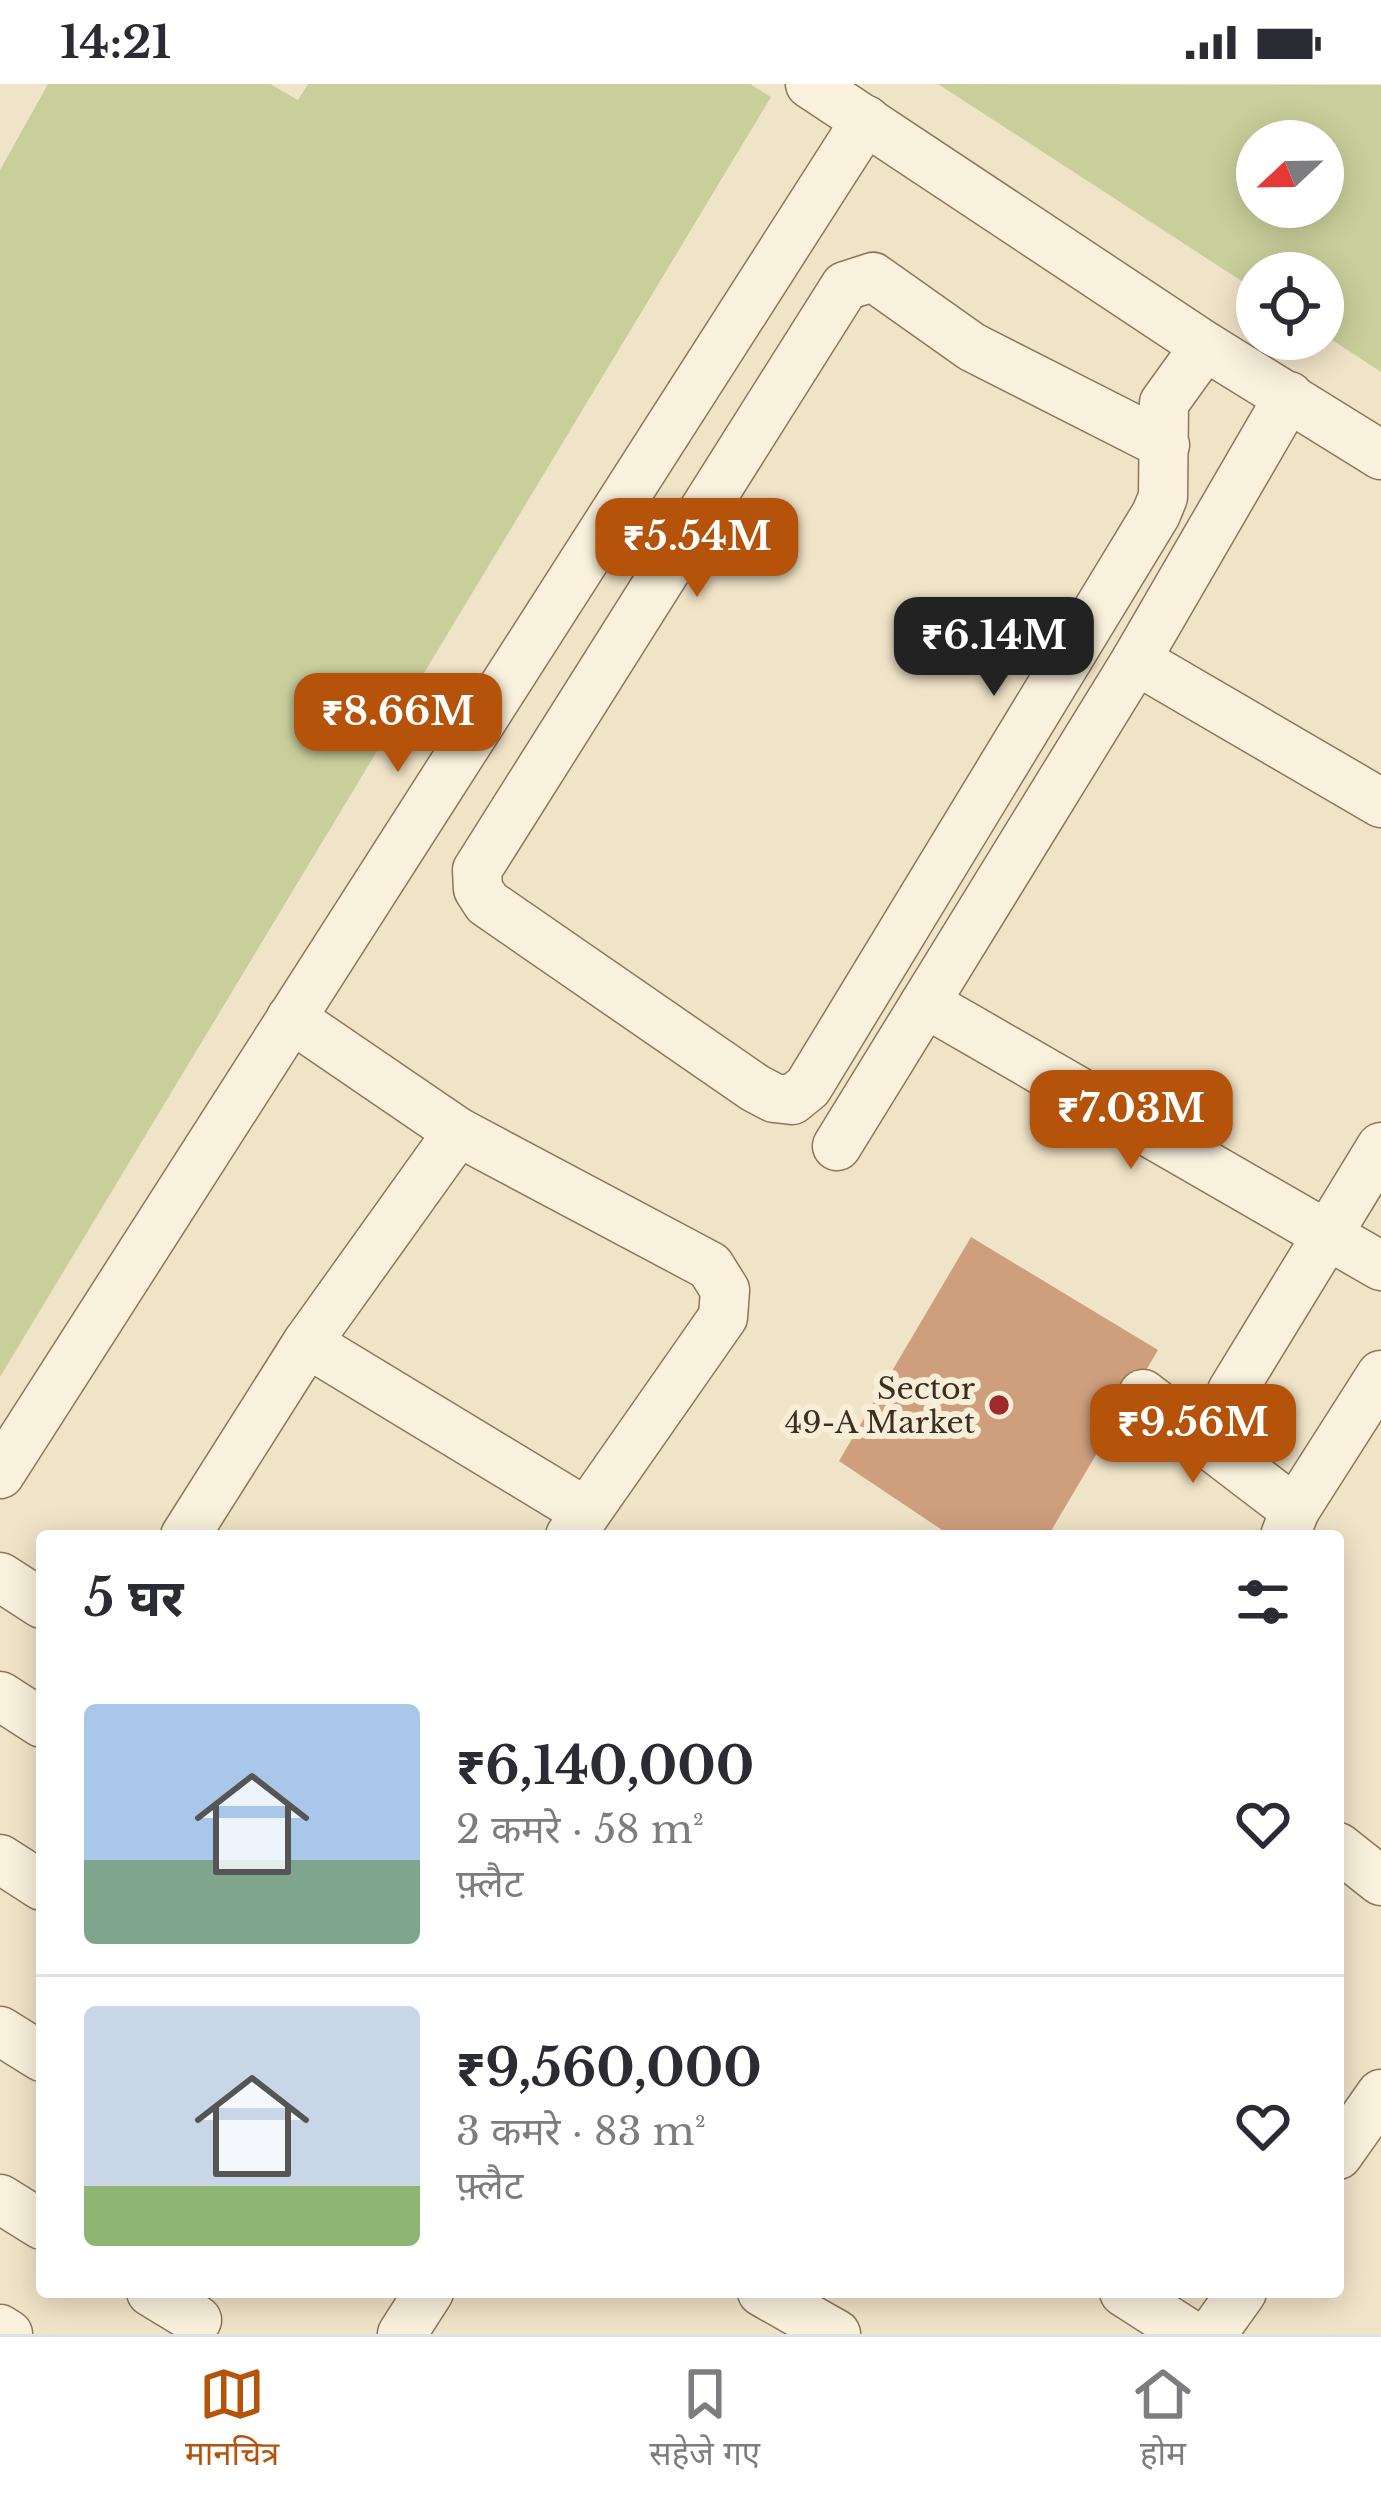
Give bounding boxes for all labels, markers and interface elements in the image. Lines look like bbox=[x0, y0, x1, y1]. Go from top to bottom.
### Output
text: 14:21 bbox=[60, 14, 171, 70]
north arrow bbox=[1236, 120, 1344, 228]
map controls bbox=[1236, 120, 1344, 360]
button: locate bbox=[1236, 252, 1344, 360]
pin: ₹5.54M bbox=[599, 498, 795, 600]
text: ₹5.54M bbox=[622, 512, 772, 561]
pin: ₹6.14M bbox=[896, 597, 1092, 699]
text: ₹6.14M bbox=[921, 611, 1067, 660]
pin: ₹8.66M bbox=[300, 673, 496, 775]
text: ₹8.66M bbox=[321, 687, 475, 736]
pin: ₹7.03M bbox=[1033, 1070, 1229, 1172]
text: ₹7.03M bbox=[1057, 1084, 1205, 1133]
place label: Sector 49-A Market bbox=[785, 1370, 976, 1441]
pin: ₹9.56M bbox=[1095, 1384, 1291, 1486]
marker: Sector 49-A Market bbox=[986, 1392, 1012, 1418]
text: ₹9.56M bbox=[1117, 1398, 1269, 1447]
text: 5 घर bbox=[84, 1567, 183, 1630]
icon: filters bbox=[1230, 1569, 1296, 1635]
text: ₹6,140,000 bbox=[456, 1735, 754, 1798]
icon: home bbox=[180, 1752, 324, 1896]
icon: heart bbox=[1230, 1791, 1296, 1857]
text: 2 कमरे · 58 m² bbox=[456, 1805, 704, 1854]
text: फ़्लैट bbox=[456, 1859, 523, 1908]
text: ₹9,560,000 bbox=[456, 2037, 762, 2100]
icon: home bbox=[180, 2054, 324, 2198]
icon: heart bbox=[1230, 2093, 1296, 2159]
text: 3 कमरे · 83 m² bbox=[456, 2107, 706, 2156]
text: फ़्लैट bbox=[456, 2161, 523, 2210]
tab: मानचित्र bbox=[185, 2361, 279, 2478]
tab: सहेजे गए bbox=[649, 2361, 760, 2478]
tab: होम bbox=[1130, 2361, 1196, 2478]

